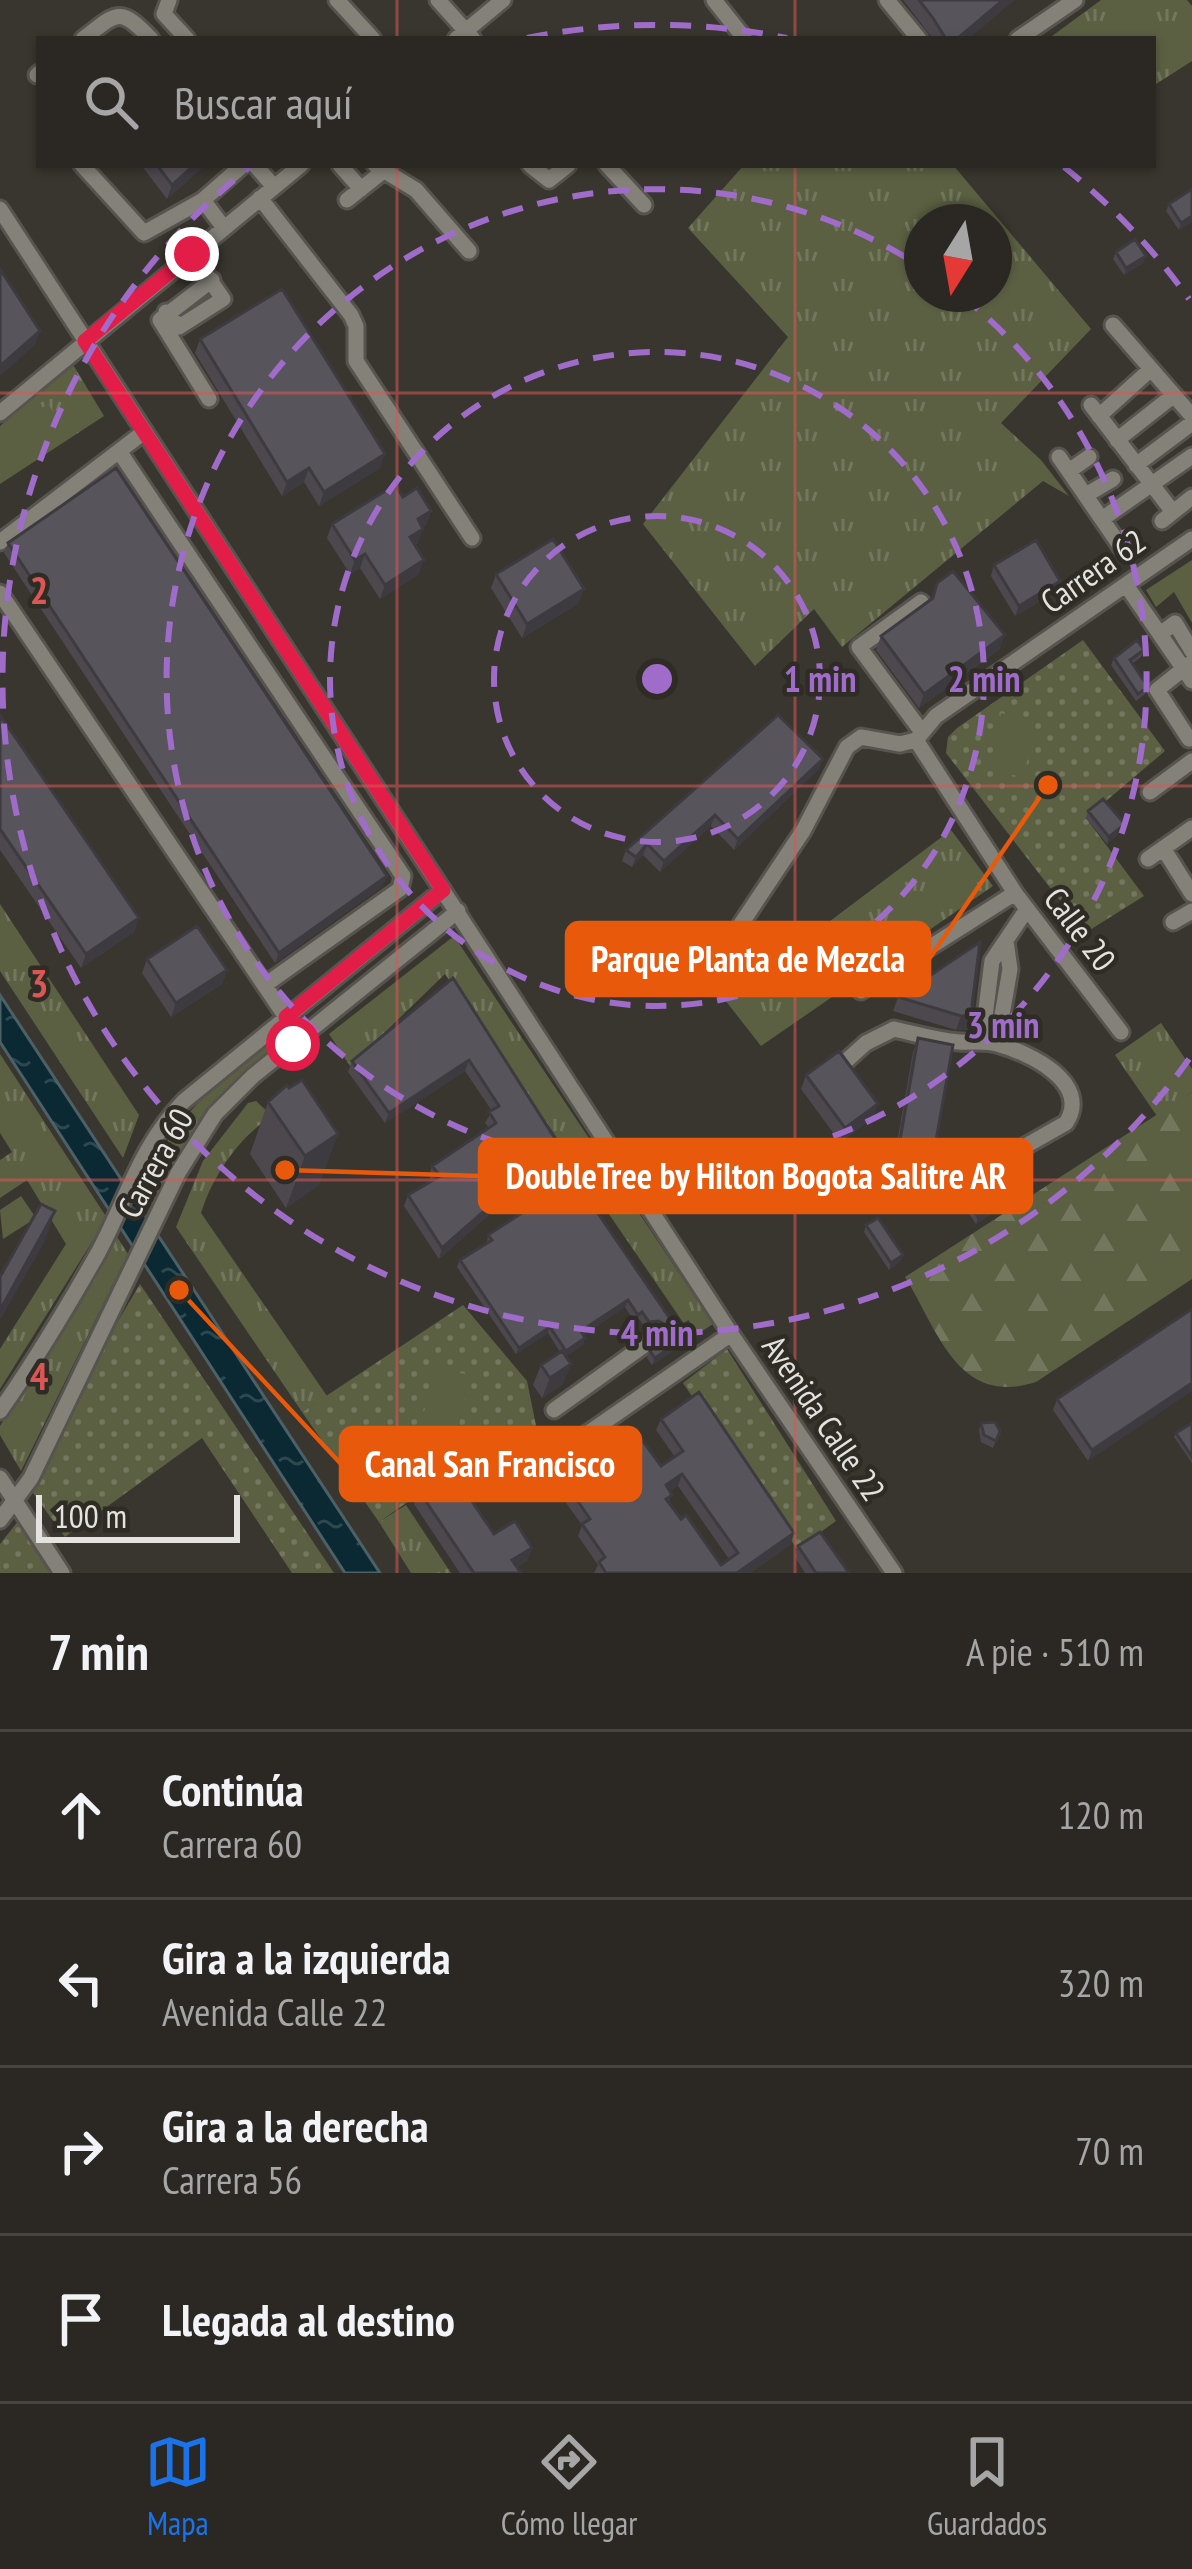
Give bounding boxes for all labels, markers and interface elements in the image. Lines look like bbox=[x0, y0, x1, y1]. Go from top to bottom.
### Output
search box bbox=[36, 36, 1156, 168]
icon: search bbox=[78, 69, 144, 135]
text: Buscar aquí bbox=[174, 73, 353, 131]
north arrow bbox=[904, 204, 1012, 312]
route end bbox=[165, 227, 219, 281]
street label: Carrera 62 bbox=[1032, 519, 1154, 622]
text: 2 bbox=[30, 564, 48, 615]
text: 1 min bbox=[784, 655, 856, 702]
text: 2 min bbox=[948, 655, 1020, 702]
centre of rings bbox=[636, 658, 678, 700]
street label: Calle 20 bbox=[1035, 878, 1126, 979]
callout: Parque Planta de Mezcla bbox=[567, 923, 929, 995]
text: Parque Planta de Mezcla bbox=[591, 935, 905, 982]
text: 3 bbox=[30, 957, 48, 1008]
text: 3 min bbox=[967, 1001, 1039, 1048]
route start bbox=[266, 1017, 320, 1071]
street label: Carrera 60 bbox=[107, 1100, 202, 1225]
callout: DoubleTree by Hilton Bogota Salitre AR bbox=[480, 1140, 1031, 1212]
text: DoubleTree by Hilton Bogota Salitre AR bbox=[505, 1152, 1007, 1199]
text: 4 min bbox=[621, 1309, 693, 1356]
street label: Avenida Calle 22 bbox=[753, 1327, 896, 1509]
text: 4 bbox=[30, 1350, 49, 1401]
callout: Canal San Francisco bbox=[341, 1428, 640, 1500]
text: Canal San Francisco bbox=[365, 1440, 615, 1487]
scale bar bbox=[36, 1489, 240, 1542]
text: 100 m bbox=[54, 1494, 127, 1537]
text: 7 min bbox=[48, 1618, 149, 1684]
text: A pie · 510 m bbox=[966, 1626, 1144, 1677]
text: Continúa bbox=[162, 1760, 304, 1818]
icon: ahead bbox=[48, 1782, 114, 1848]
text: 120 m bbox=[1058, 1789, 1144, 1840]
text: Carrera 60 bbox=[162, 1818, 302, 1869]
text: Gira a la izquierda bbox=[162, 1928, 451, 1986]
icon: left bbox=[48, 1950, 114, 2016]
text: 320 m bbox=[1058, 1957, 1144, 2008]
text: Avenida Calle 22 bbox=[162, 1986, 387, 2037]
text: Gira a la derecha bbox=[162, 2096, 429, 2154]
icon: right bbox=[48, 2118, 114, 2184]
text: 70 m bbox=[1075, 2125, 1144, 2176]
text: Carrera 56 bbox=[162, 2154, 302, 2205]
icon: arrive bbox=[48, 2286, 114, 2352]
text: Llegada al destino bbox=[162, 2290, 455, 2348]
tab: Mapa bbox=[145, 2429, 211, 2544]
tab: Cómo llegar bbox=[501, 2429, 637, 2544]
tab: Guardados bbox=[927, 2429, 1047, 2544]

